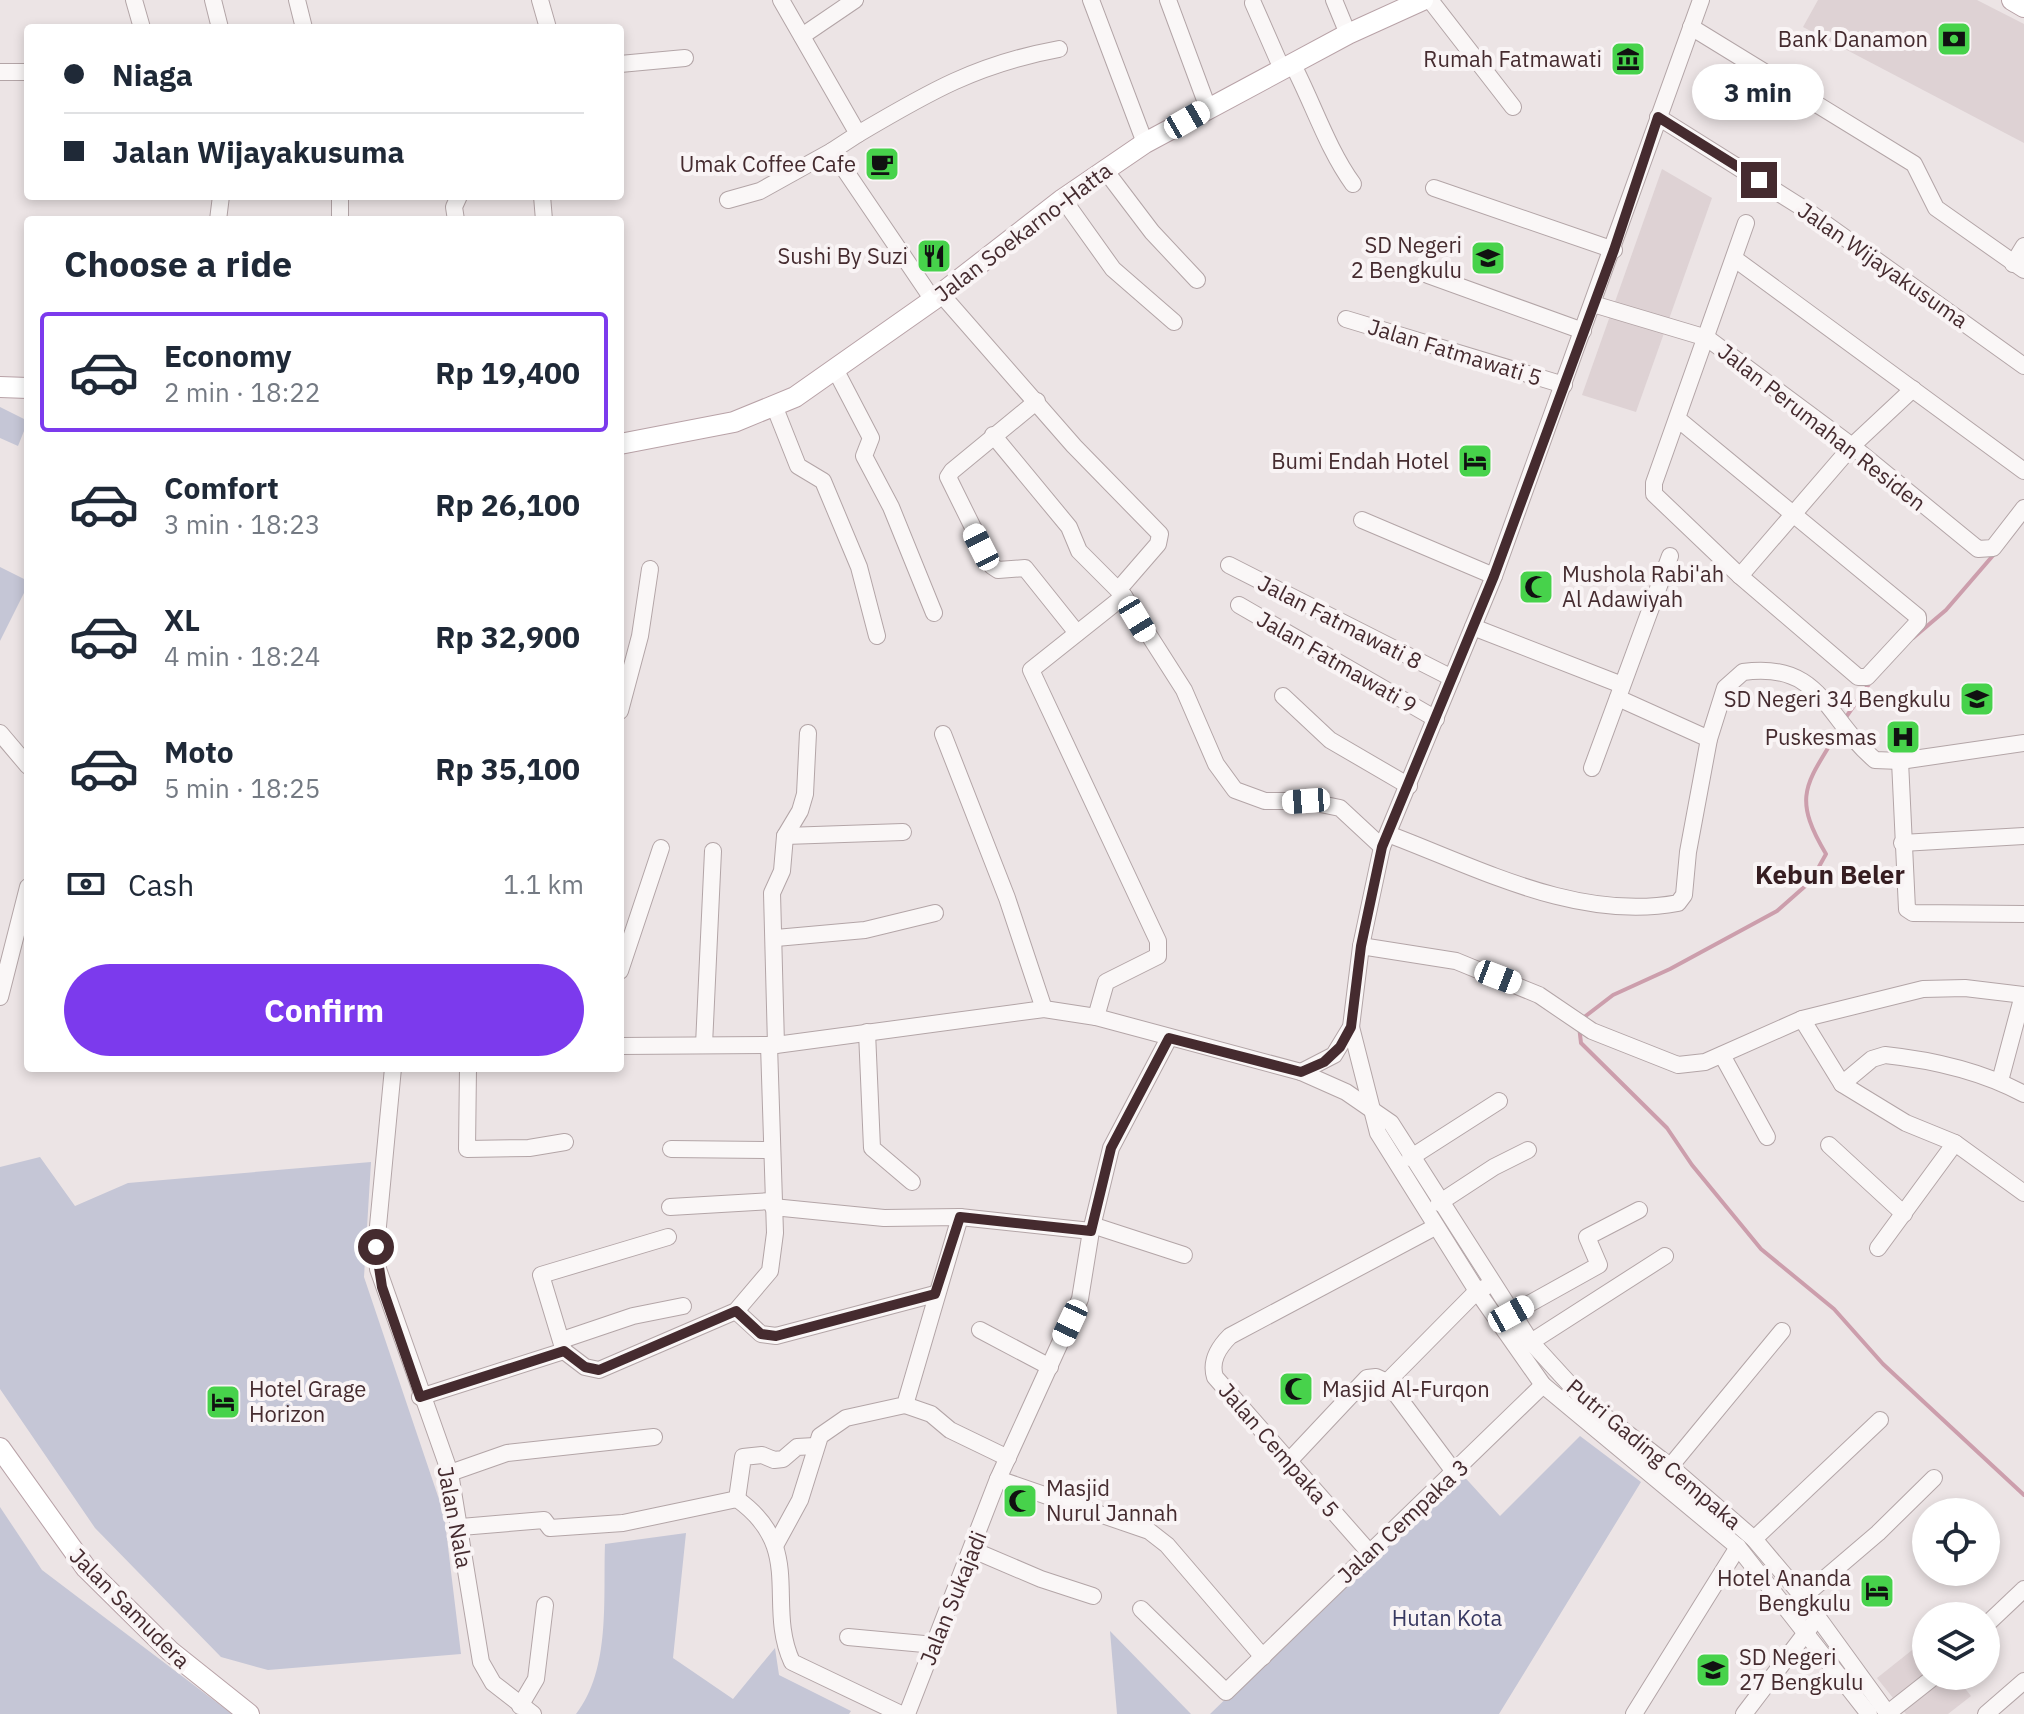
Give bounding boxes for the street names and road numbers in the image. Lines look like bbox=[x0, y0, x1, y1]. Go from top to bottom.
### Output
street label: Jalan Soekarno-Hatta bbox=[928, 155, 1117, 308]
street label: Jalan Wijayakusuma bbox=[1793, 195, 1974, 334]
street label: Jalan Fatmawati 5 bbox=[1365, 311, 1546, 392]
street label: Jalan Perumahan Residen bbox=[1712, 336, 1932, 517]
street label: Jalan Fatmawati 8 bbox=[1253, 568, 1427, 675]
street label: Jalan Fatmawati 9 bbox=[1252, 604, 1423, 719]
street label: Putri Gading Cempaka bbox=[1561, 1372, 1748, 1535]
street label: Jalan Cempaka 5 bbox=[1213, 1376, 1346, 1523]
street label: Jalan Cempaka 3 bbox=[1331, 1452, 1475, 1589]
street label: Jalan Nala bbox=[431, 1463, 480, 1571]
street label: Jalan Sukajadi bbox=[912, 1526, 993, 1669]
street label: Jalan Samudera bbox=[64, 1541, 197, 1674]

